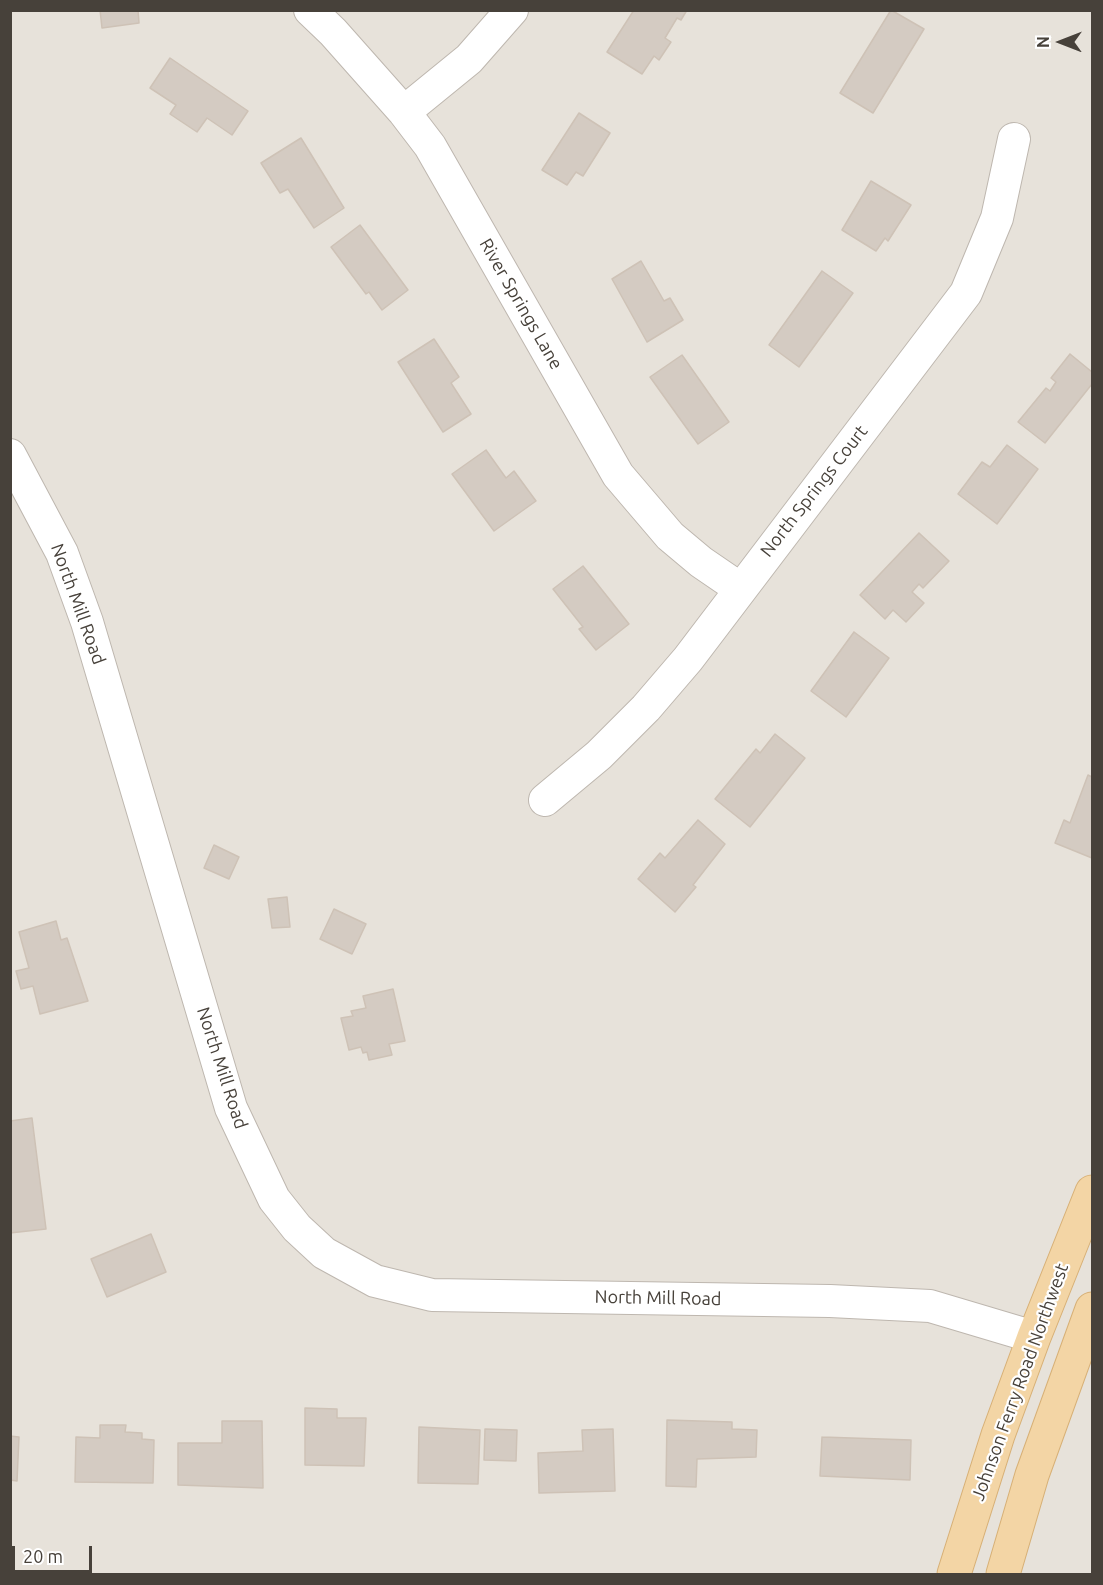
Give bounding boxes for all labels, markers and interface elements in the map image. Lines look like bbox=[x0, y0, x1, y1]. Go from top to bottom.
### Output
north arrow bbox=[1031, 12, 1091, 72]
text: N bbox=[1034, 36, 1052, 48]
street label: River Springs Lane bbox=[475, 235, 567, 373]
street label: North Springs Court bbox=[756, 421, 872, 561]
street label: North Mill Road bbox=[46, 541, 110, 667]
street label: North Mill Road bbox=[192, 1004, 252, 1132]
street label: Johnson Ferry Road Northwest bbox=[967, 1260, 1073, 1504]
street label: North Mill Road bbox=[594, 1286, 722, 1310]
scale bar bbox=[15, 1534, 94, 1572]
text: 20 m bbox=[23, 1546, 63, 1566]

